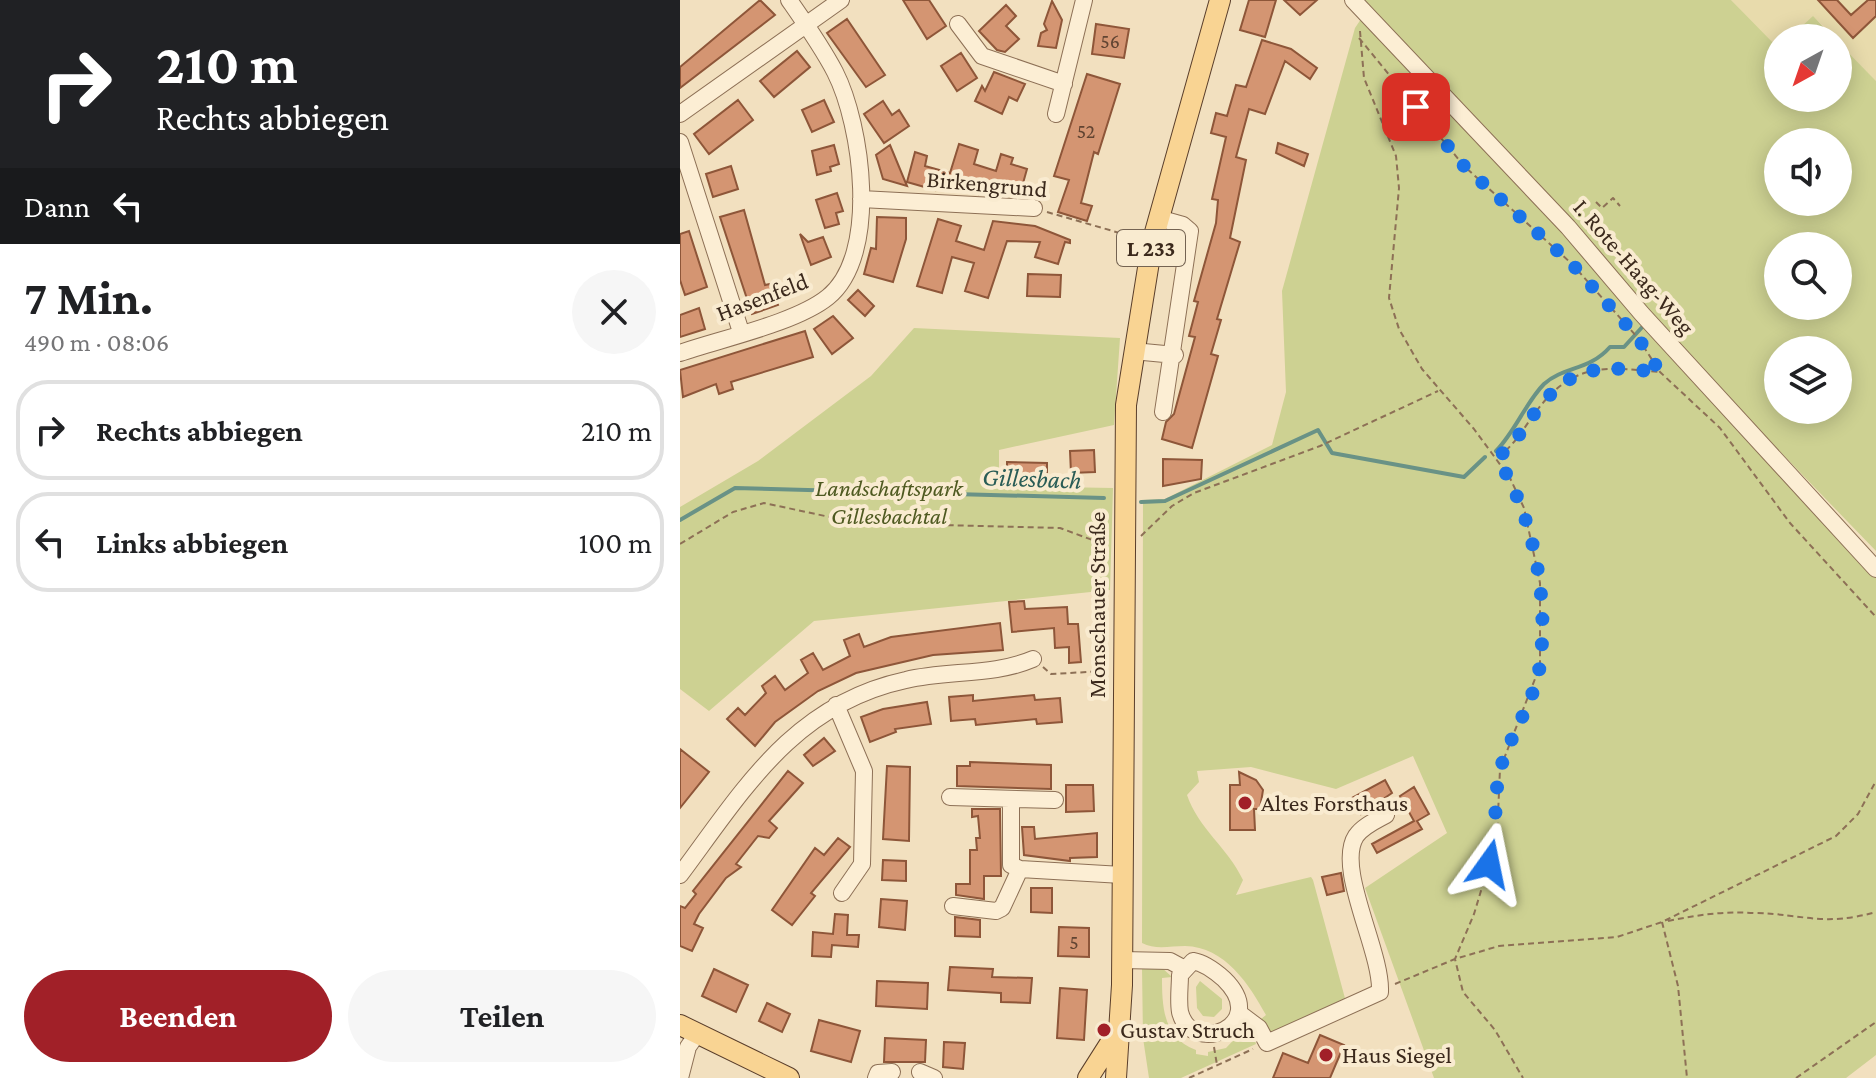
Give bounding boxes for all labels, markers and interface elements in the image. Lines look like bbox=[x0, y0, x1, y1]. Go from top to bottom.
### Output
north arrow bbox=[1764, 24, 1852, 112]
map controls bbox=[1764, 24, 1852, 424]
house number: 56 bbox=[1100, 30, 1120, 52]
icon: right bbox=[24, 32, 128, 136]
text: 210 m bbox=[156, 33, 298, 95]
pin bbox=[1382, 73, 1450, 141]
icon: arrive bbox=[1394, 85, 1438, 129]
text: Rechts abbiegen bbox=[156, 98, 389, 138]
house number: 52 bbox=[1077, 120, 1095, 142]
button: sound bbox=[1764, 128, 1852, 216]
street label: Birkengrund bbox=[926, 165, 1049, 202]
icon: left bbox=[106, 184, 150, 228]
text: Dann bbox=[24, 190, 90, 223]
street label: I. Rote-Haag-Weg bbox=[1568, 194, 1701, 340]
road number: L 233 bbox=[1117, 230, 1185, 266]
button: search bbox=[1764, 232, 1852, 320]
street label: Hasenfeld bbox=[712, 267, 812, 326]
button: close bbox=[572, 270, 656, 354]
text: 7 Min. bbox=[24, 271, 153, 324]
text: 490 m · 08:06 bbox=[24, 328, 169, 357]
button: layers bbox=[1764, 336, 1852, 424]
icon: right bbox=[28, 408, 72, 452]
text: Rechts abbiegen bbox=[96, 414, 303, 447]
text: 210 m bbox=[581, 414, 652, 447]
water label: Gillesbach bbox=[982, 462, 1082, 495]
park label: Landschaftspark Gillesbachtal bbox=[815, 474, 964, 529]
street label: Monschauer Straße bbox=[1083, 512, 1110, 698]
icon: left bbox=[28, 520, 72, 564]
text: Links abbiegen bbox=[96, 526, 288, 559]
text: 100 m bbox=[578, 526, 652, 559]
place label: Altes Forsthaus bbox=[1261, 789, 1408, 816]
marker: Altes Forsthaus bbox=[1236, 794, 1254, 812]
position arrow bbox=[1447, 822, 1531, 906]
house number: 5 bbox=[1069, 931, 1079, 953]
button: Beenden bbox=[24, 970, 332, 1062]
button: Teilen bbox=[348, 970, 656, 1062]
place label: Gustav Struch bbox=[1120, 1016, 1255, 1043]
marker: Gustav Struch bbox=[1095, 1021, 1113, 1039]
place label: Haus Siegel bbox=[1342, 1041, 1452, 1068]
marker: Haus Siegel bbox=[1317, 1046, 1335, 1064]

